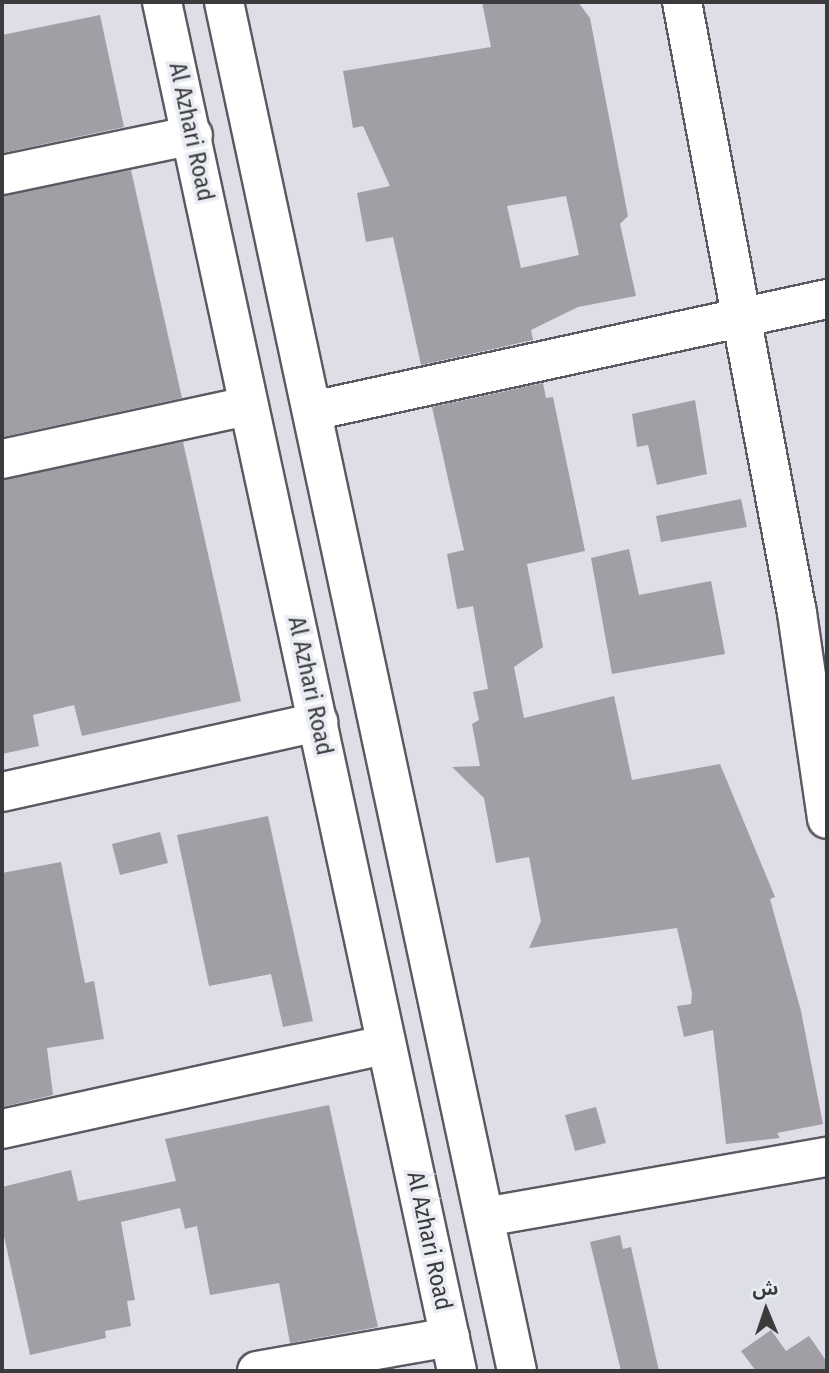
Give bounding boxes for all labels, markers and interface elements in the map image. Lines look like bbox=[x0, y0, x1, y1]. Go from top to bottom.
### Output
street label: Al Azhari Road bbox=[162, 60, 220, 204]
street label: Al Azhari Road bbox=[281, 614, 339, 758]
street label: Al Azhari Road bbox=[400, 1169, 458, 1313]
north arrow bbox=[731, 1275, 801, 1345]
text: ش bbox=[752, 1277, 779, 1300]

